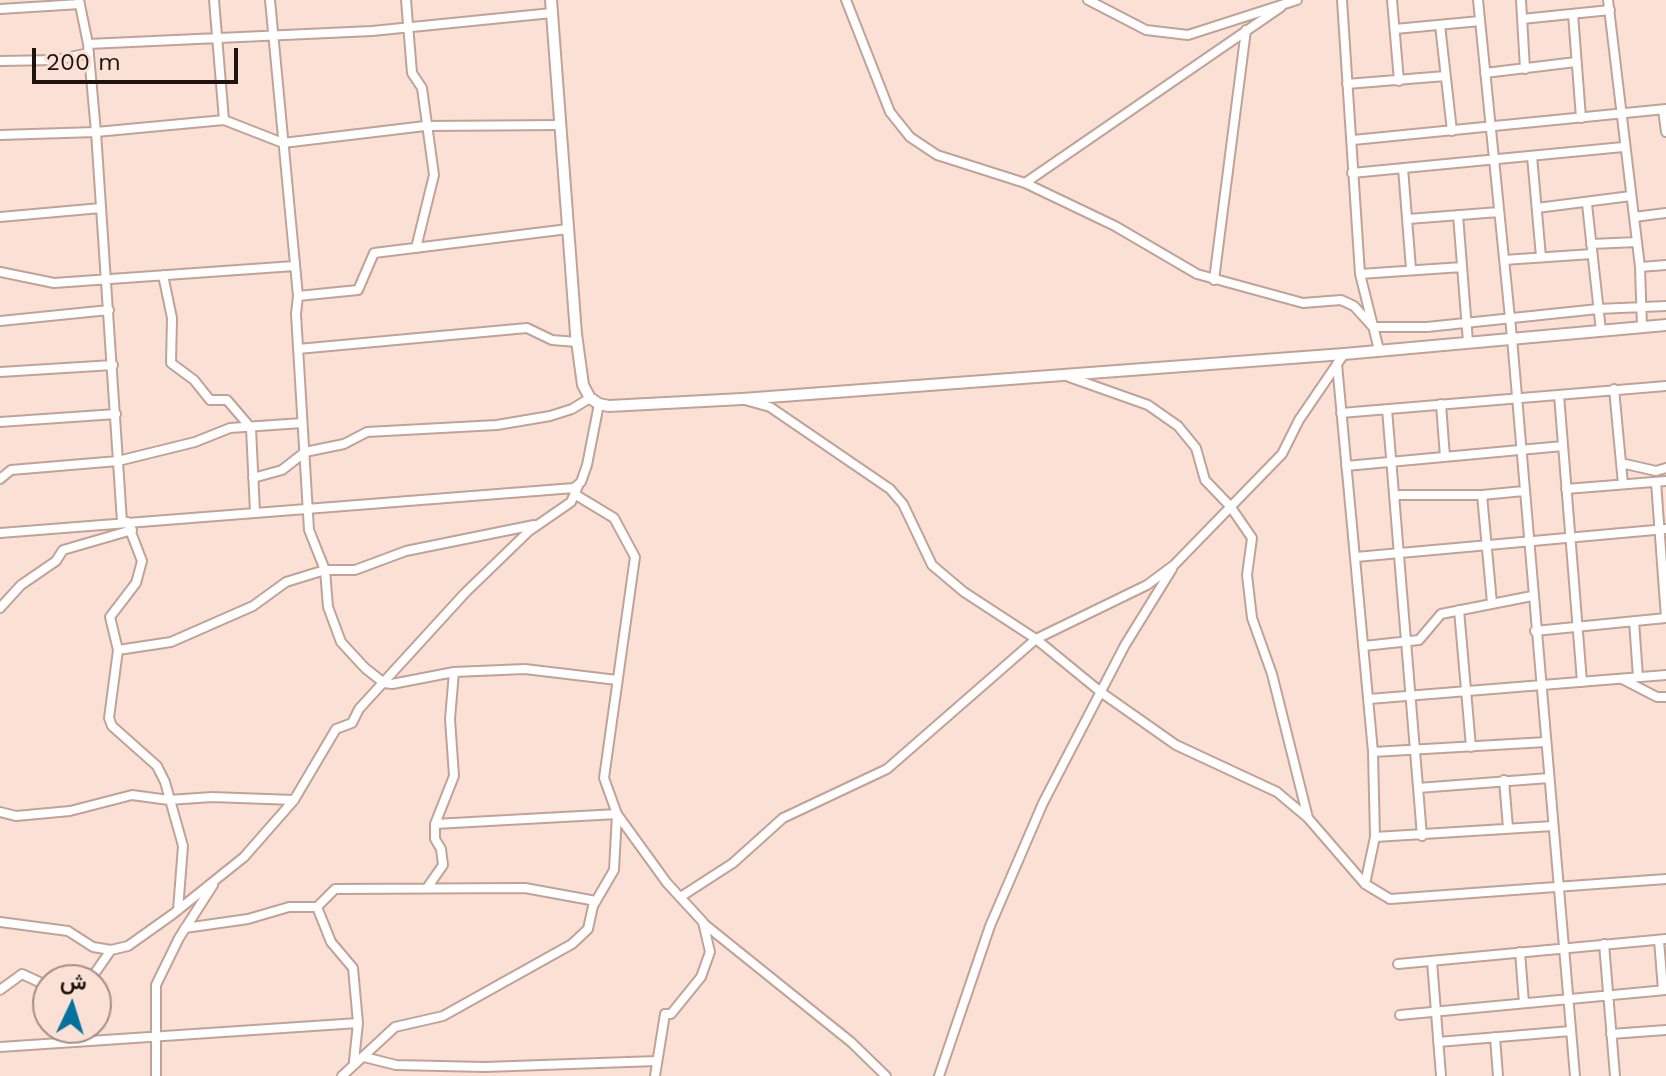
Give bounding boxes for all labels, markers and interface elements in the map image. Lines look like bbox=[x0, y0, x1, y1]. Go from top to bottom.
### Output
scale bar bbox=[36, 32, 242, 82]
text: 200 m bbox=[46, 48, 121, 76]
north arrow bbox=[32, 964, 112, 1044]
text: ش bbox=[60, 968, 88, 995]

